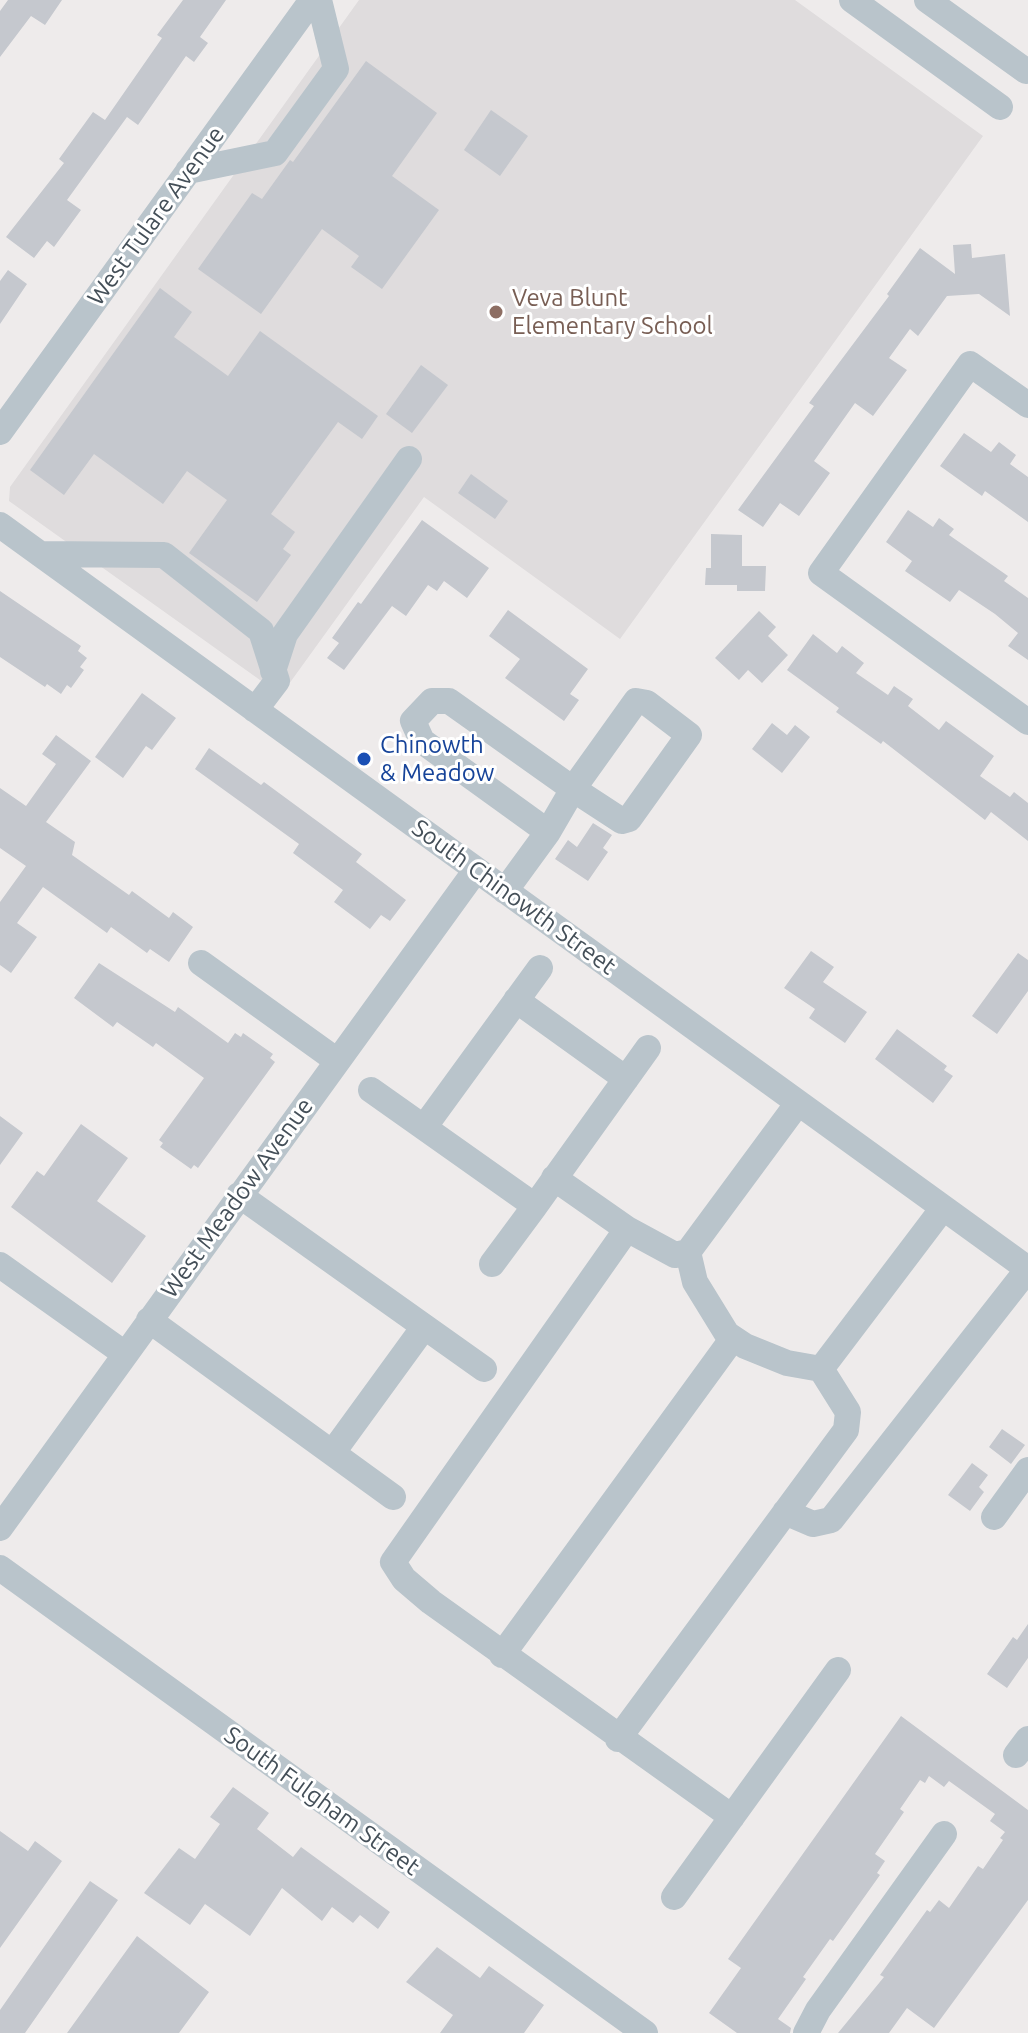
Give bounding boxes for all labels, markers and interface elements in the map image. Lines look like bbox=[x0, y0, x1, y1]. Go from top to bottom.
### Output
street label: West Tulare Avenue bbox=[81, 121, 231, 311]
place label: Veva Blunt Elementary School bbox=[512, 284, 713, 340]
marker: Veva Blunt Elementary School bbox=[487, 303, 505, 321]
place label: Chinowth & Meadow bbox=[380, 731, 494, 787]
marker: Chinowth & Meadow bbox=[355, 750, 373, 768]
street label: South Chinowth Street bbox=[406, 813, 622, 981]
street label: West Meadow Avenue bbox=[155, 1092, 319, 1304]
street label: South Fulgham Street bbox=[219, 1721, 425, 1881]

